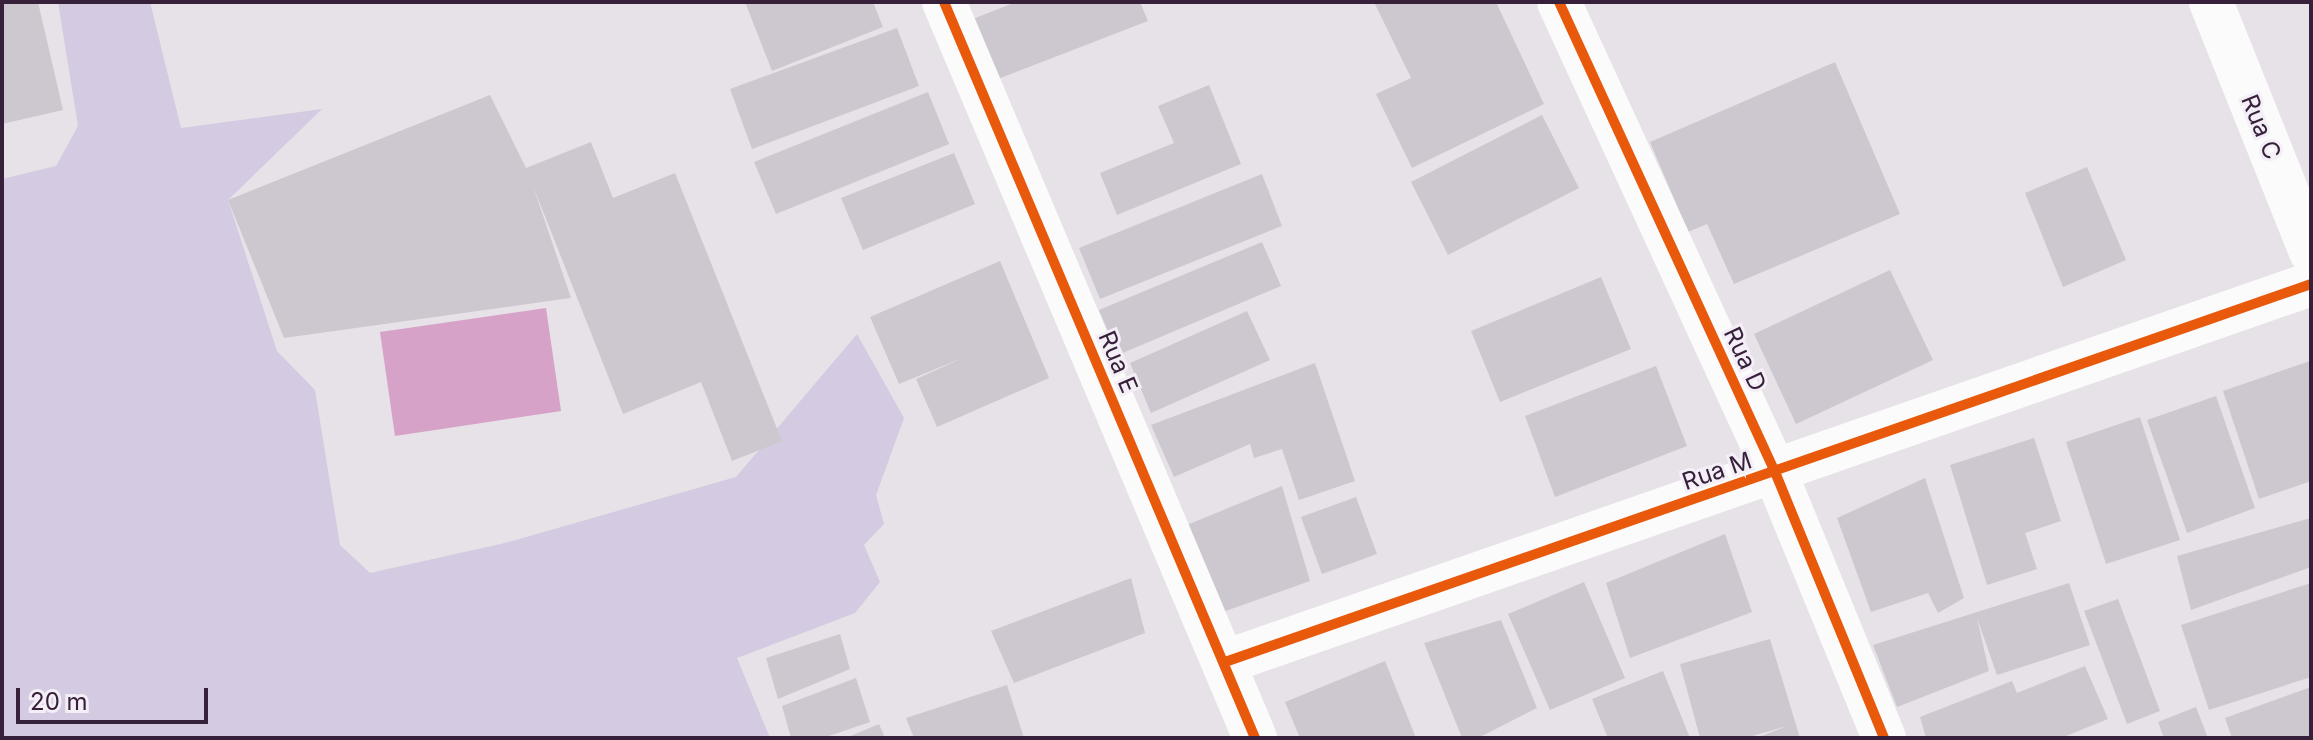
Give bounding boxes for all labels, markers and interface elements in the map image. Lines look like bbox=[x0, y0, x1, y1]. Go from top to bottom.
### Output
street label: Rua C bbox=[2235, 90, 2287, 164]
street label: Rua D bbox=[1718, 322, 1772, 396]
street label: Rua E bbox=[1092, 327, 1144, 397]
street label: Rua M bbox=[1678, 446, 1756, 496]
scale bar bbox=[20, 672, 212, 722]
text: 20 m bbox=[30, 687, 88, 716]

